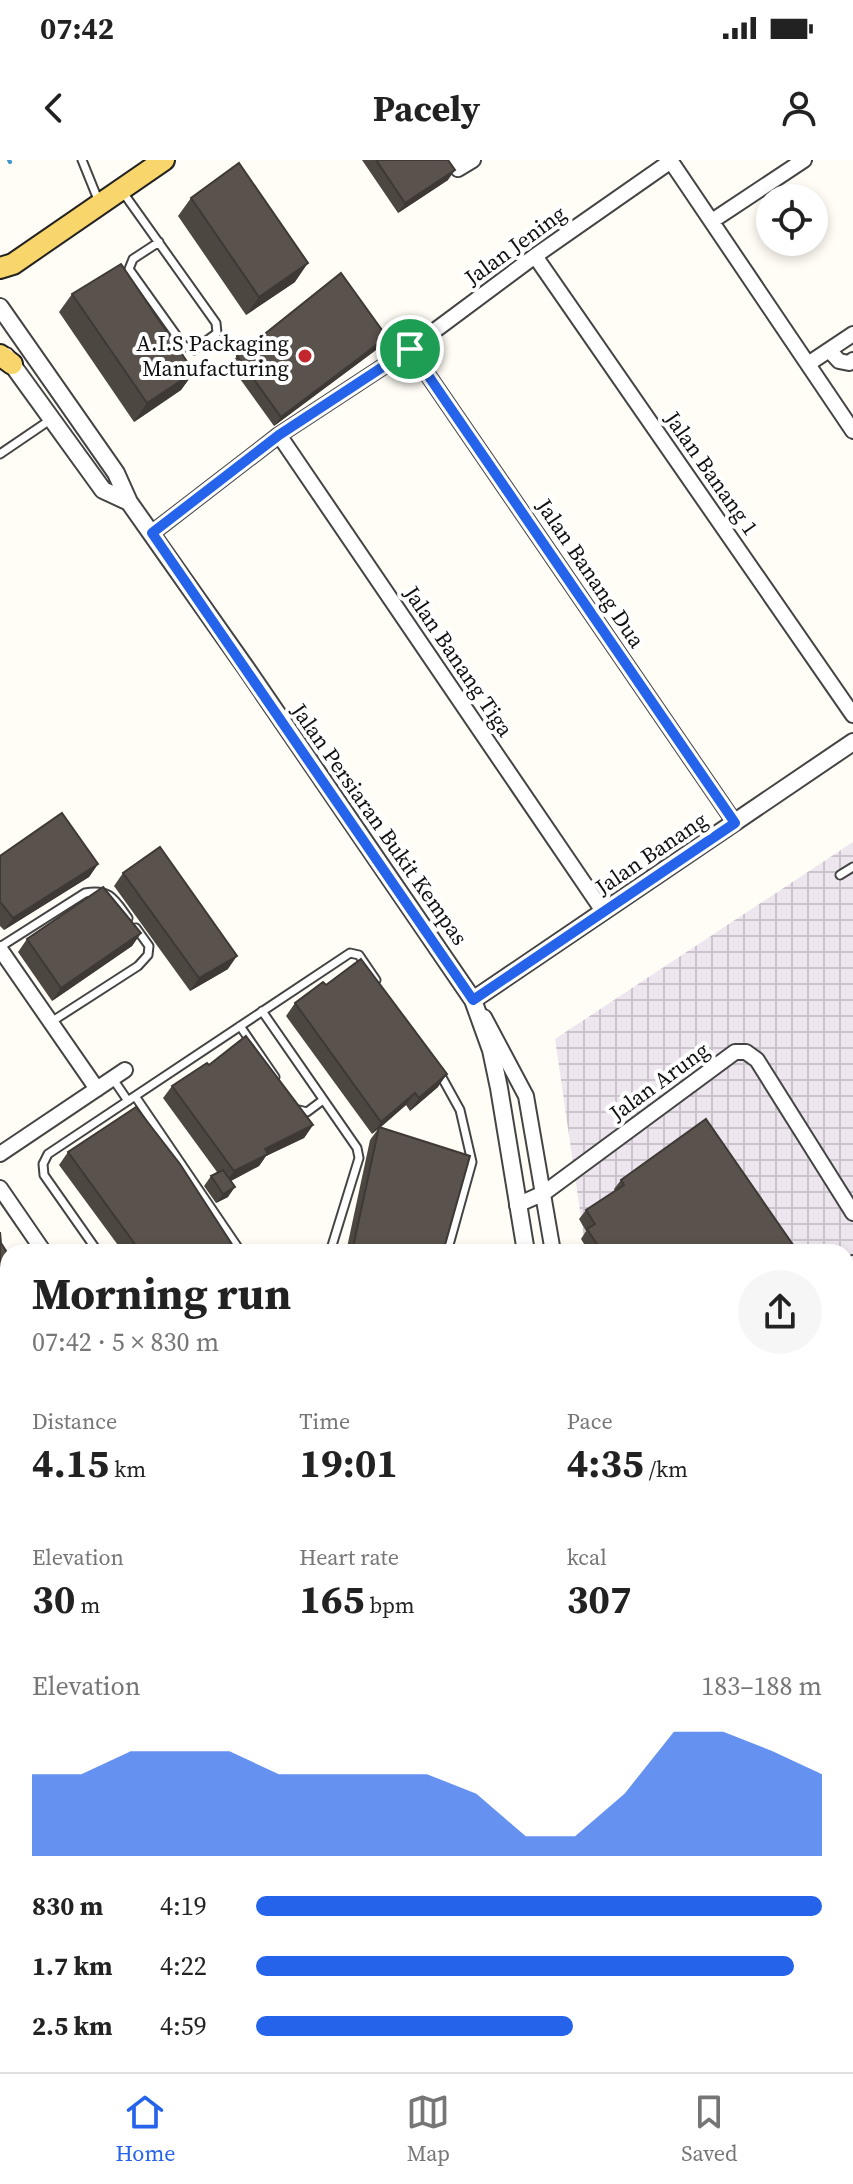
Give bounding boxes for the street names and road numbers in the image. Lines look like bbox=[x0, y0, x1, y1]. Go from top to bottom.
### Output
street label: Jalan Jening bbox=[457, 198, 572, 293]
street label: Jalan Banang 1 bbox=[658, 404, 766, 541]
street label: Jalan Banang Dua bbox=[529, 492, 652, 654]
street label: Jalan Banang Tiga bbox=[397, 579, 521, 743]
street label: Jalan Persiaran Bukit Kempas bbox=[284, 696, 475, 951]
street label: Jalan Banang bbox=[588, 805, 713, 902]
street label: Jalan Arung bbox=[602, 1035, 715, 1128]

